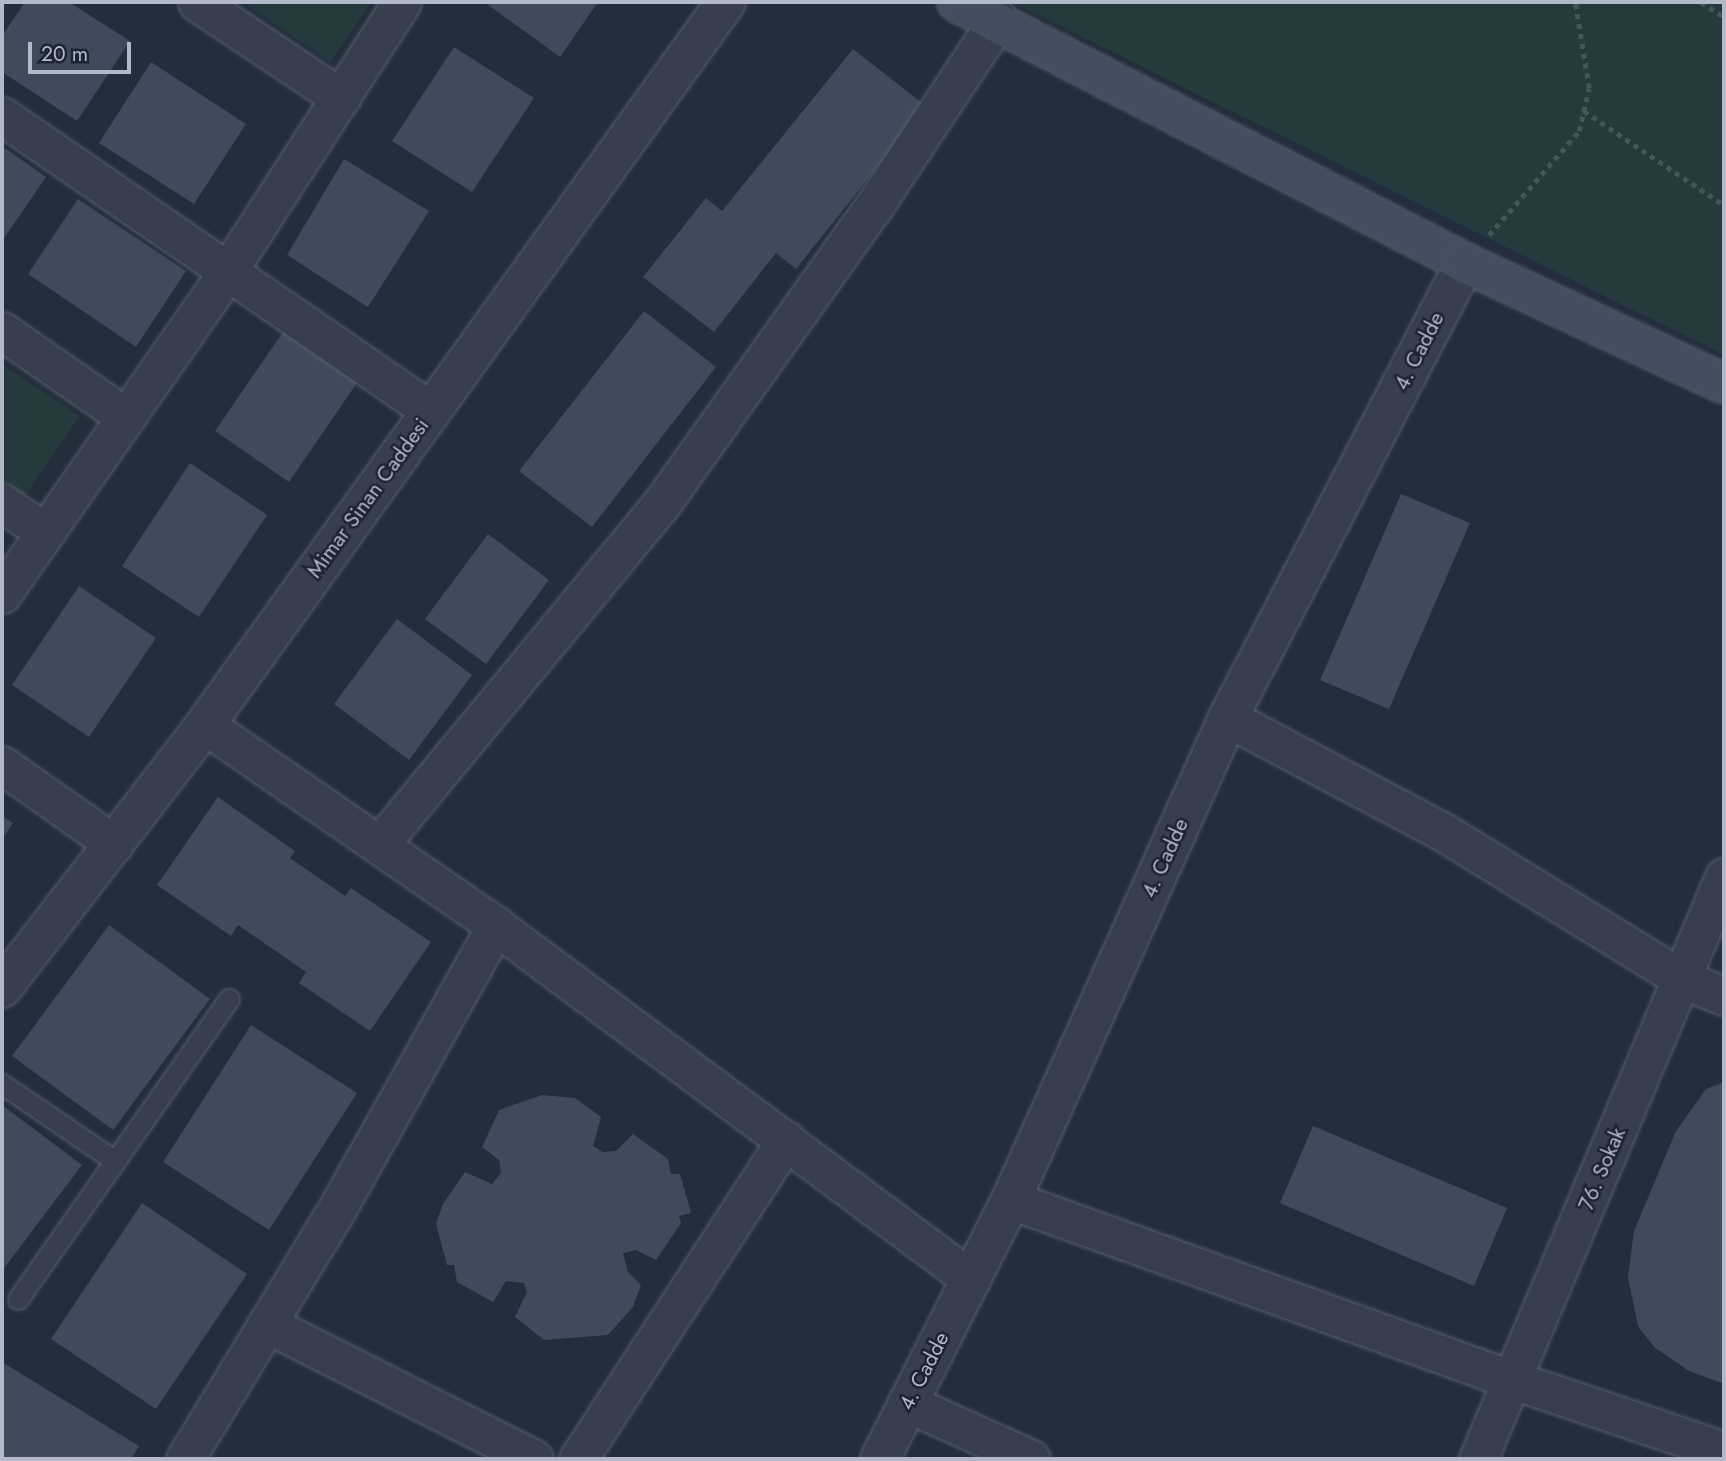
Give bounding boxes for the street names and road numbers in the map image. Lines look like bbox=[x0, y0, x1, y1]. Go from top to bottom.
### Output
street label: 4. Cadde bbox=[1389, 308, 1449, 394]
street label: Mimar Sinan Caddesi bbox=[302, 413, 434, 583]
street label: 4. Cadde bbox=[1136, 814, 1194, 902]
street label: 76. Sokak bbox=[1573, 1124, 1631, 1214]
street label: 4. Cadde bbox=[894, 1328, 954, 1414]

